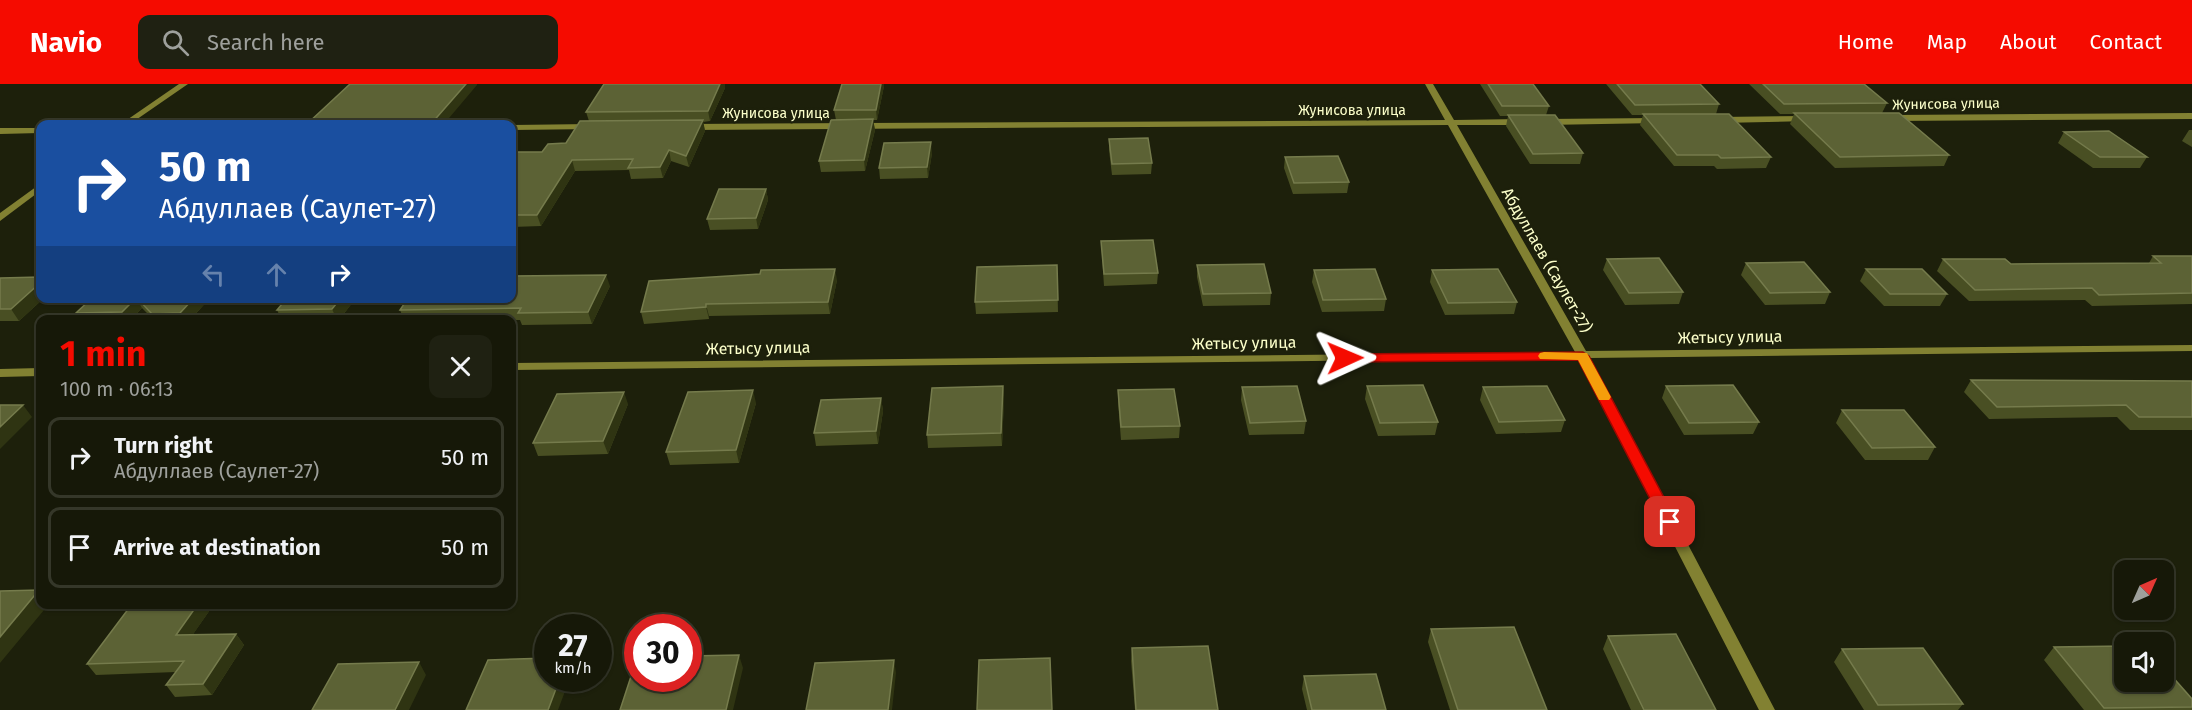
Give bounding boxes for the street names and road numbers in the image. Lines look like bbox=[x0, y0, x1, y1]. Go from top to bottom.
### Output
street label: Жунисова улица bbox=[1892, 95, 2000, 113]
street label: Жунисова улица bbox=[1298, 102, 1406, 119]
street label: Жунисова улица bbox=[722, 105, 830, 122]
street label: Абдуллаев (Саулет-27) bbox=[1498, 184, 1596, 336]
street label: Жетысу улица bbox=[1678, 327, 1782, 347]
street label: Жетысу улица bbox=[1192, 333, 1296, 353]
street label: Жетысу улица bbox=[706, 338, 810, 358]

